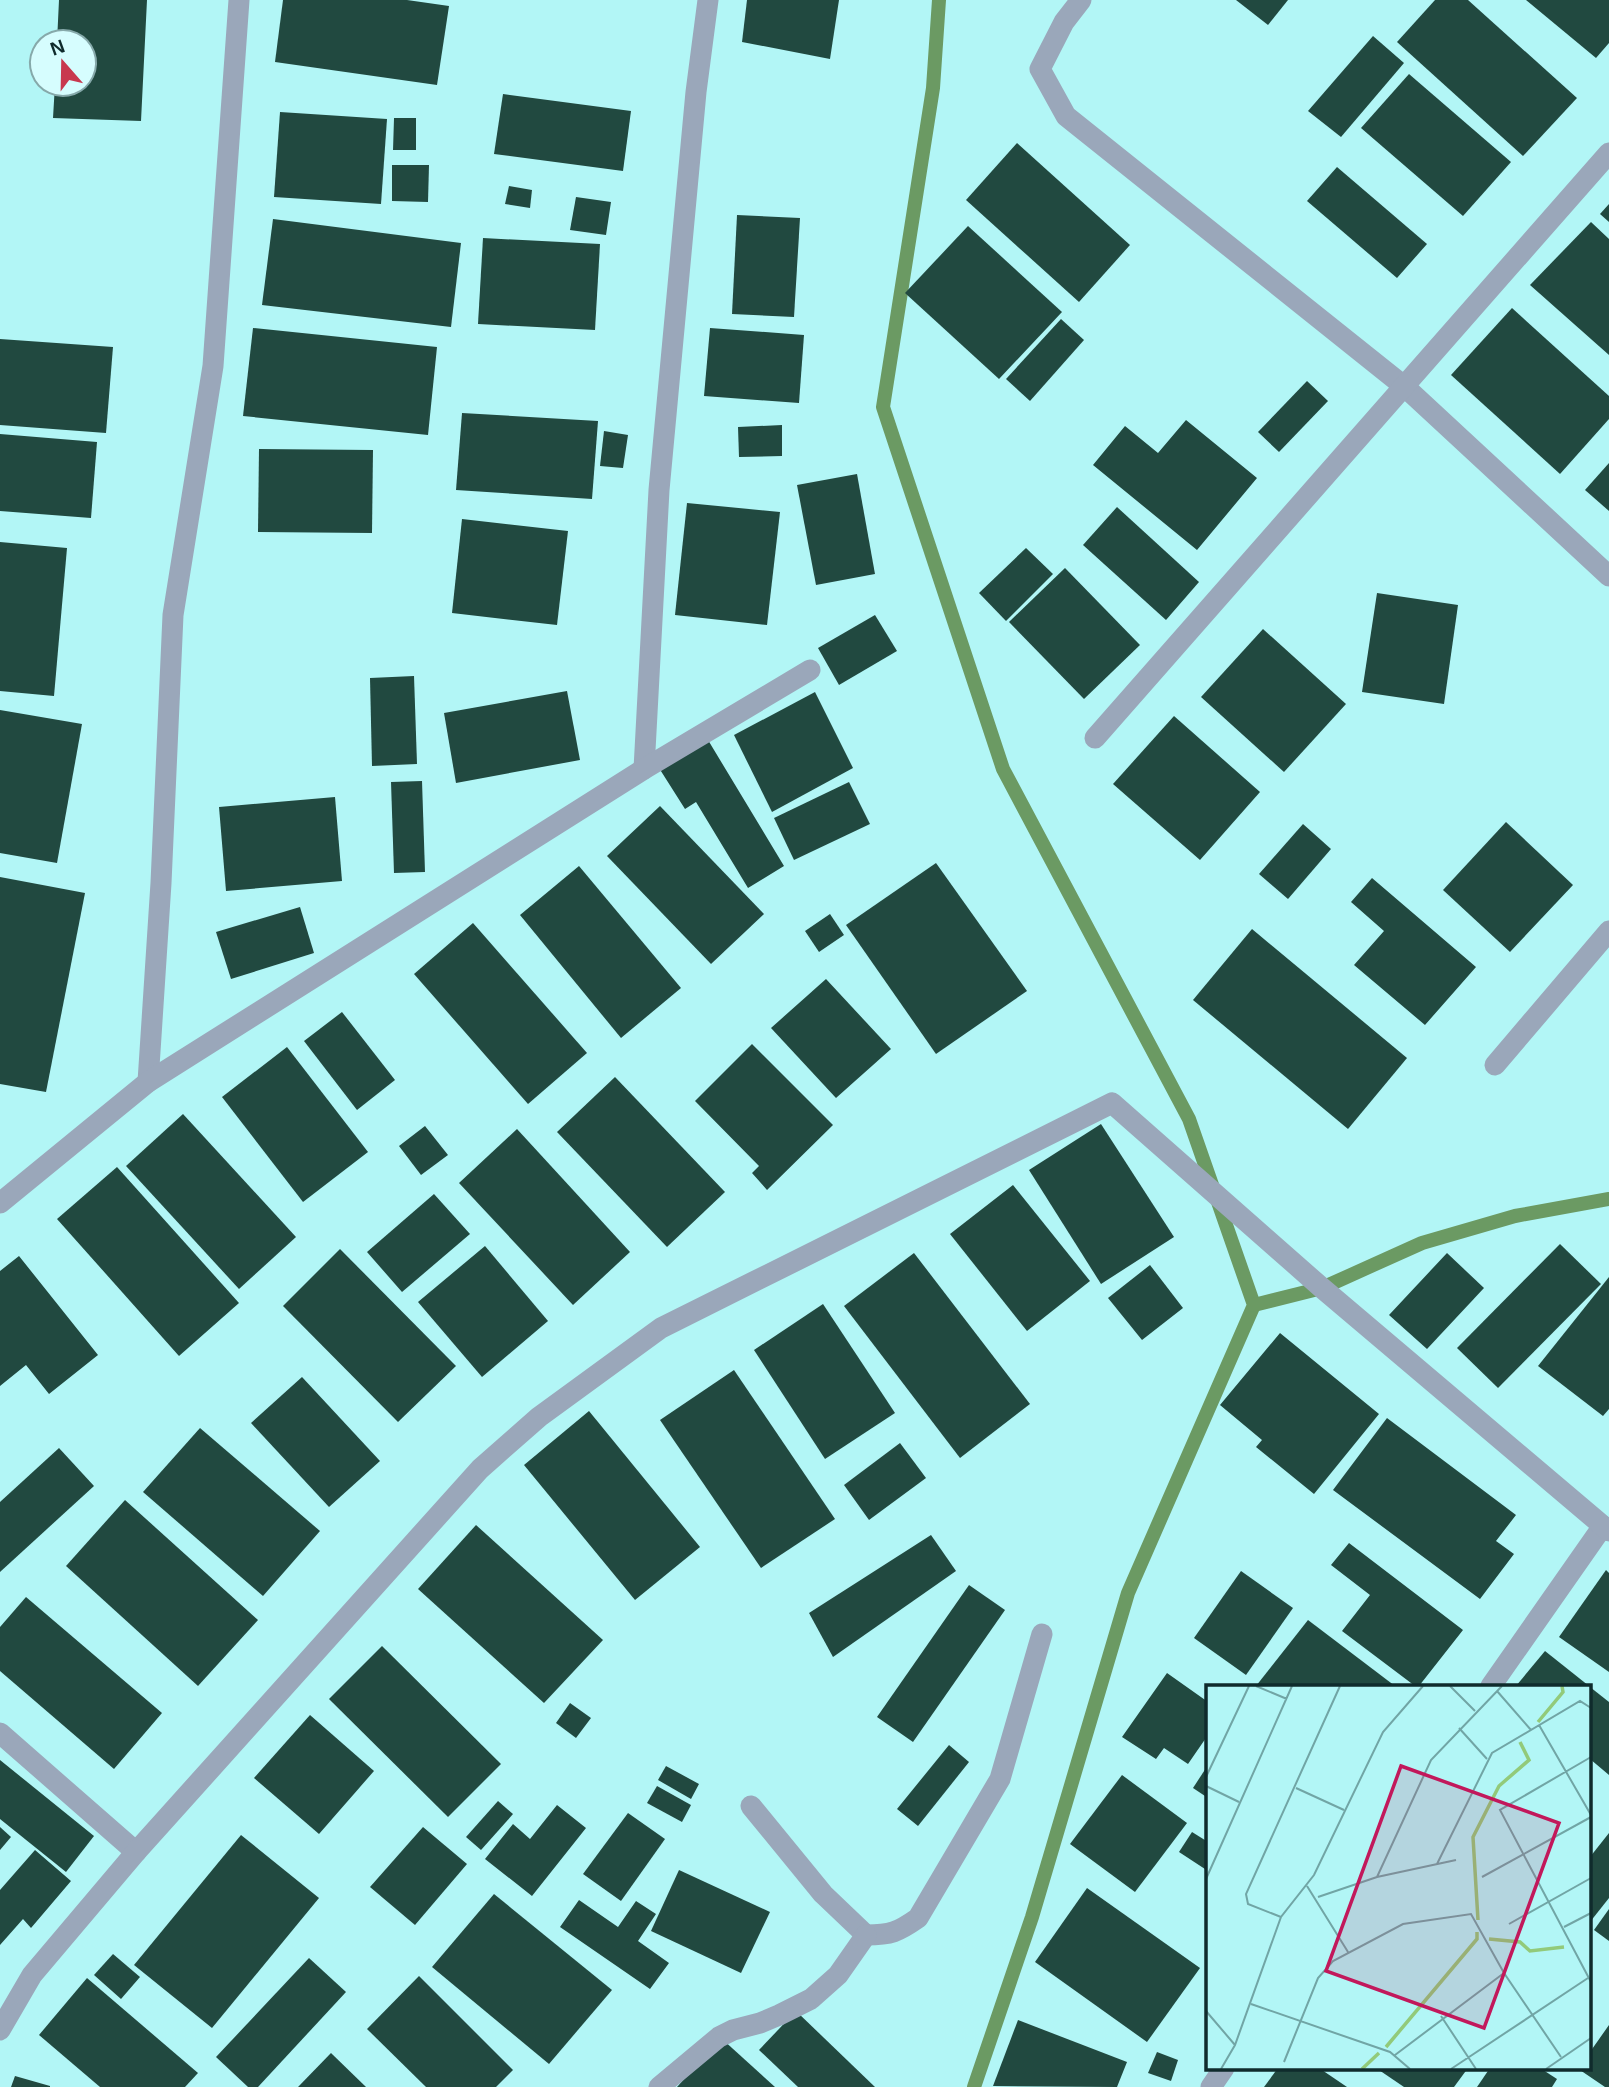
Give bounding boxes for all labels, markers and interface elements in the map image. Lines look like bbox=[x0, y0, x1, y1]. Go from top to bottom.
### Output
north arrow bbox=[28, 28, 98, 98]
text: N bbox=[47, 35, 67, 60]
inset map bbox=[1206, 1685, 1592, 2070]

